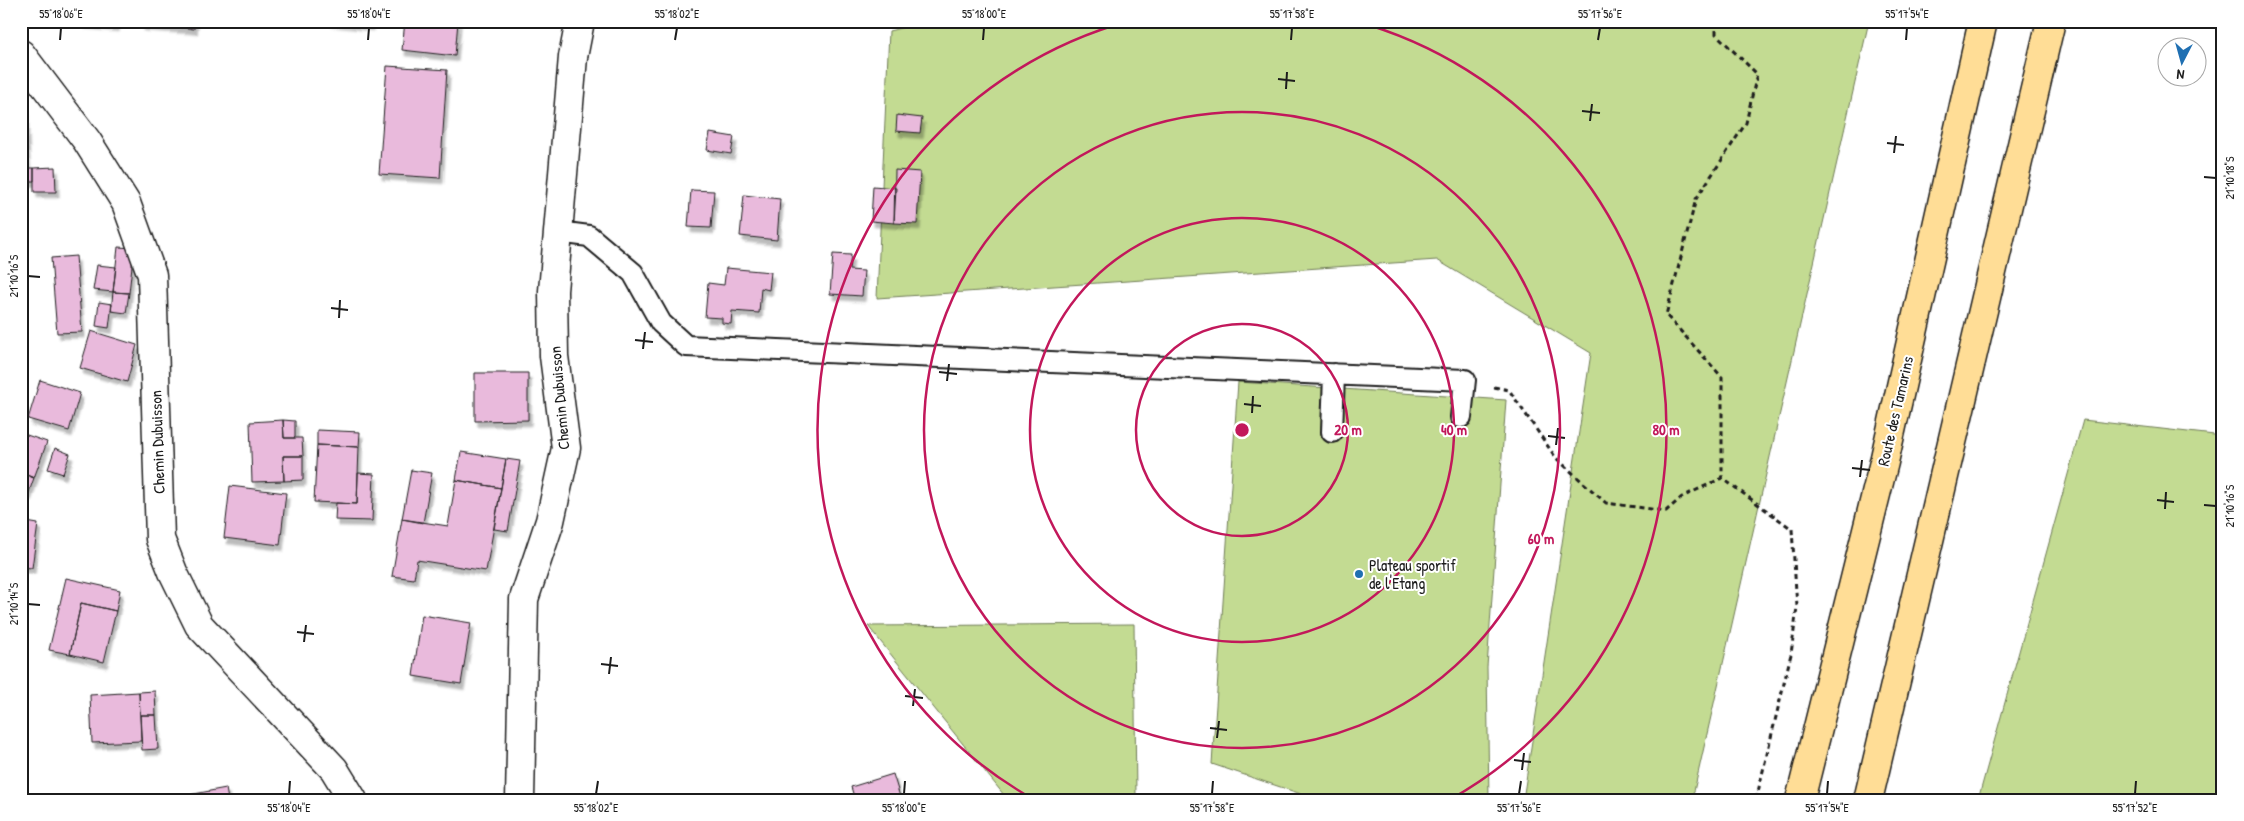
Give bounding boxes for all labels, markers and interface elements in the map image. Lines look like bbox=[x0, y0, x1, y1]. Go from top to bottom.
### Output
text: 55°18'06"E bbox=[39, 5, 83, 22]
text: 55°18'04"E bbox=[347, 5, 391, 22]
text: 55°18'02"E bbox=[655, 5, 700, 22]
text: 55°18'00"E bbox=[962, 5, 1007, 22]
text: 55°17'58"E bbox=[1270, 5, 1315, 22]
text: 55°17'56"E bbox=[1578, 5, 1623, 22]
text: 55°17'54"E bbox=[1885, 5, 1930, 22]
north arrow bbox=[2156, 38, 2206, 88]
text: N bbox=[2175, 66, 2185, 85]
text: 21°10'18"S bbox=[2221, 156, 2238, 200]
text: 21°10'16"S bbox=[5, 254, 22, 297]
street label: Chemin Dubuisson bbox=[544, 345, 574, 451]
street label: Route des Tamarins bbox=[1872, 354, 1918, 468]
street label: Chemin Dubuisson bbox=[144, 390, 170, 494]
text: 20 m bbox=[1334, 419, 1362, 440]
text: 40 m bbox=[1441, 419, 1467, 440]
text: 80 m bbox=[1653, 419, 1679, 440]
centre of rings bbox=[1233, 421, 1251, 439]
text: 21°10'16"S bbox=[2221, 484, 2238, 527]
text: 60 m bbox=[1528, 528, 1554, 549]
place label: Plateau sportif de l'Etang bbox=[1369, 554, 1456, 594]
marker: Plateau sportif de l'Etang bbox=[1353, 568, 1365, 580]
text: 21°10'14"S bbox=[5, 582, 22, 625]
text: 55°18'04"E bbox=[267, 799, 311, 816]
text: 55°18'02"E bbox=[574, 799, 619, 816]
text: 55°18'00"E bbox=[882, 799, 927, 816]
text: 55°17'58"E bbox=[1190, 799, 1235, 816]
text: 55°17'56"E bbox=[1497, 799, 1542, 816]
text: 55°17'54"E bbox=[1805, 799, 1850, 816]
text: 55°17'52"E bbox=[2113, 799, 2158, 816]

